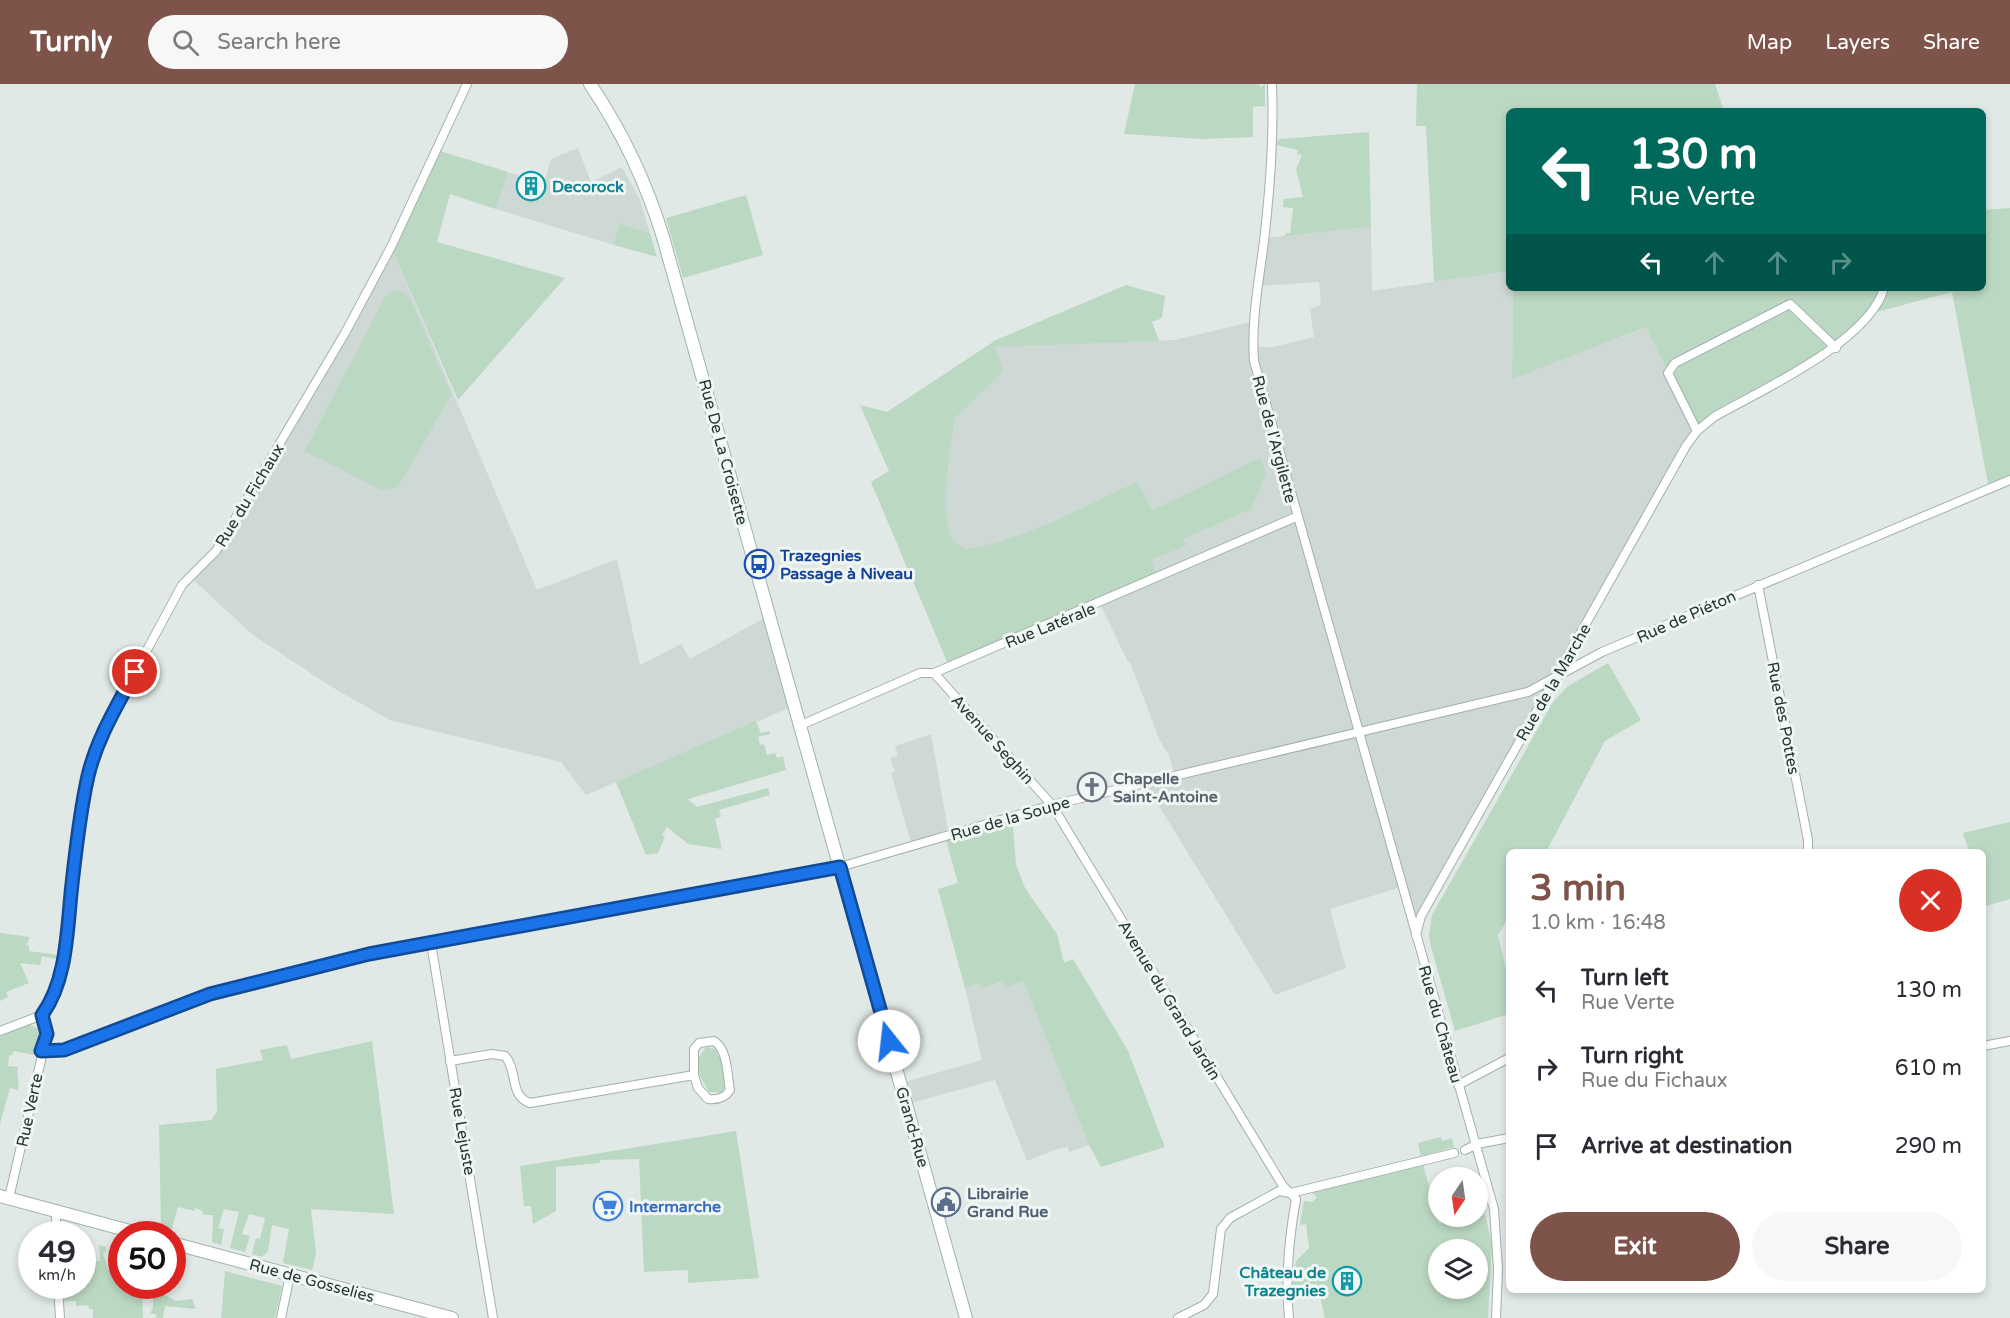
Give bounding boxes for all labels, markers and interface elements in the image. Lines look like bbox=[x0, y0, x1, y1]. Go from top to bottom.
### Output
search box bbox=[148, 15, 568, 69]
text: Turnly bbox=[30, 25, 112, 59]
icon: search bbox=[169, 26, 202, 59]
text: Search here bbox=[217, 29, 341, 55]
text: Map bbox=[1747, 30, 1792, 55]
text: Layers bbox=[1825, 30, 1890, 55]
text: Share bbox=[1923, 30, 1980, 55]
text: 130 m bbox=[1629, 129, 1758, 180]
icon: left bbox=[1530, 132, 1608, 210]
building icon: Decorock bbox=[515, 170, 547, 202]
place label: Decorock bbox=[552, 177, 624, 197]
text: Rue Verte bbox=[1629, 180, 1755, 213]
icon: left bbox=[1635, 246, 1668, 279]
icon: ahead bbox=[1698, 246, 1731, 279]
icon: ahead bbox=[1761, 246, 1794, 279]
icon: right bbox=[1824, 246, 1857, 279]
street label: Rue de l'Argilette bbox=[1247, 373, 1301, 505]
street label: Rue De La Croisette bbox=[694, 377, 752, 527]
street label: Rue du Fichaux bbox=[211, 440, 289, 551]
place label: Trazegnies Passage à Niveau bbox=[779, 546, 913, 584]
bus stop icon: Trazegnies Passage à Niveau bbox=[743, 548, 775, 580]
street label: Rue de Piéton bbox=[1634, 586, 1739, 648]
street label: Rue Latérale bbox=[1002, 599, 1098, 653]
street label: Rue de la Marche bbox=[1512, 620, 1596, 745]
pin bbox=[109, 646, 160, 697]
icon: arrive bbox=[118, 655, 151, 688]
street label: Rue des Pottes bbox=[1762, 660, 1804, 776]
street label: Avenue Seghin bbox=[947, 691, 1038, 789]
place label: Chapelle Saint-Antoine bbox=[1113, 769, 1218, 807]
church icon: Chapelle Saint-Antoine bbox=[1076, 771, 1108, 803]
street label: Rue de la Soupe bbox=[948, 792, 1072, 846]
text: 3 min bbox=[1530, 867, 1626, 910]
button: close bbox=[1899, 869, 1962, 932]
text: 1.0 km · 16:48 bbox=[1530, 911, 1666, 935]
street label: Avenue du Grand Jardin bbox=[1113, 917, 1225, 1084]
street label: Rue du Château bbox=[1414, 963, 1466, 1086]
text: Turn left bbox=[1581, 965, 1669, 991]
icon: left bbox=[1530, 974, 1563, 1007]
text: 130 m bbox=[1895, 977, 1962, 1003]
text: Rue Verte bbox=[1581, 991, 1675, 1015]
position arrow bbox=[857, 1009, 921, 1073]
text: Turn right bbox=[1581, 1043, 1683, 1069]
icon: right bbox=[1530, 1052, 1563, 1085]
text: 610 m bbox=[1895, 1055, 1962, 1081]
text: Rue du Fichaux bbox=[1581, 1069, 1728, 1093]
street label: Rue Verte bbox=[12, 1072, 48, 1149]
street label: Grand-Rue bbox=[891, 1085, 933, 1170]
street label: Rue Lejuste bbox=[444, 1086, 480, 1177]
icon: arrive bbox=[1530, 1130, 1563, 1163]
text: Arrive at destination bbox=[1581, 1133, 1792, 1159]
text: 290 m bbox=[1895, 1133, 1962, 1159]
north arrow bbox=[1428, 1167, 1488, 1227]
map controls bbox=[1428, 1167, 1488, 1299]
place label: Librairie Grand Rue bbox=[967, 1184, 1048, 1222]
public building icon: Librairie Grand Rue bbox=[930, 1186, 962, 1218]
supermarket icon: Intermarche bbox=[592, 1190, 624, 1222]
place label: Intermarche bbox=[629, 1197, 721, 1217]
button: Exit bbox=[1530, 1212, 1740, 1281]
button: Share bbox=[1752, 1212, 1962, 1281]
speed limit sign: 50 bbox=[108, 1221, 186, 1299]
text: 49 bbox=[38, 1234, 76, 1271]
button: layers bbox=[1428, 1239, 1488, 1299]
street label: Rue de Gosselies bbox=[247, 1255, 376, 1307]
place label: Château de Trazegnies bbox=[1239, 1263, 1326, 1301]
building icon: Château de Trazegnies bbox=[1331, 1265, 1363, 1297]
text: km/h bbox=[38, 1266, 76, 1284]

